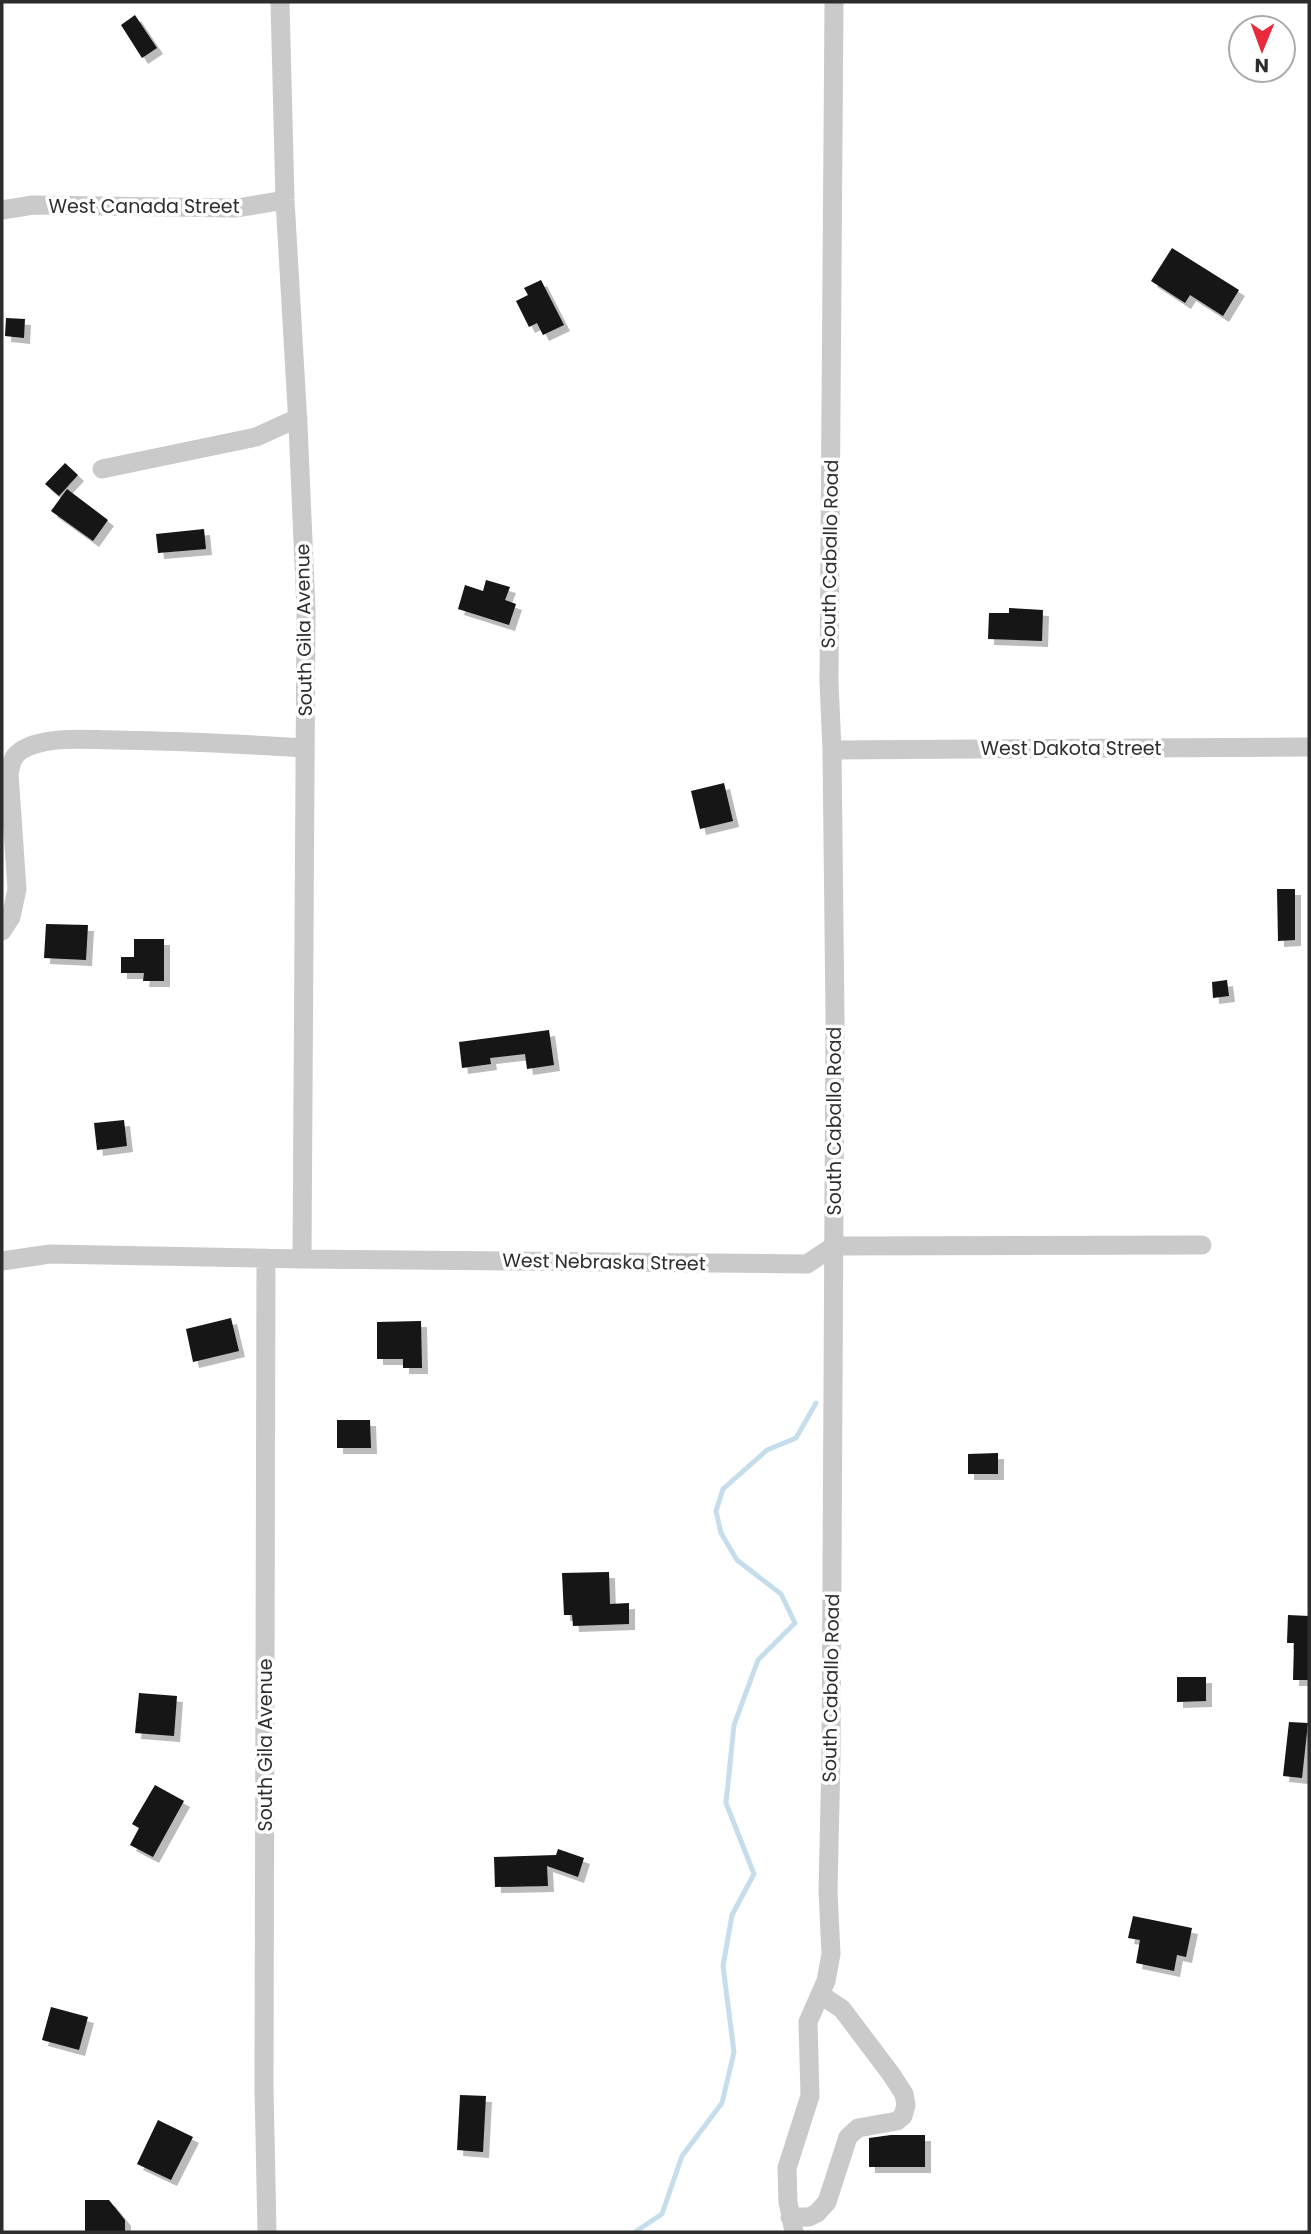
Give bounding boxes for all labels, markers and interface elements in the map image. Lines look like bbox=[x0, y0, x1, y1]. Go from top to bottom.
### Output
north arrow bbox=[1227, 14, 1297, 84]
text: N bbox=[1254, 52, 1269, 79]
street label: West Canada Street bbox=[48, 193, 240, 220]
street label: South Caballo Road bbox=[815, 459, 845, 649]
street label: South Gila Avenue bbox=[289, 543, 319, 717]
street label: West Dakota Street bbox=[981, 735, 1162, 762]
street label: South Caballo Road bbox=[821, 1027, 848, 1215]
street label: West Nebraska Street bbox=[502, 1247, 706, 1277]
street label: South Caballo Road bbox=[816, 1593, 846, 1783]
street label: South Gila Avenue bbox=[252, 1658, 279, 1832]

